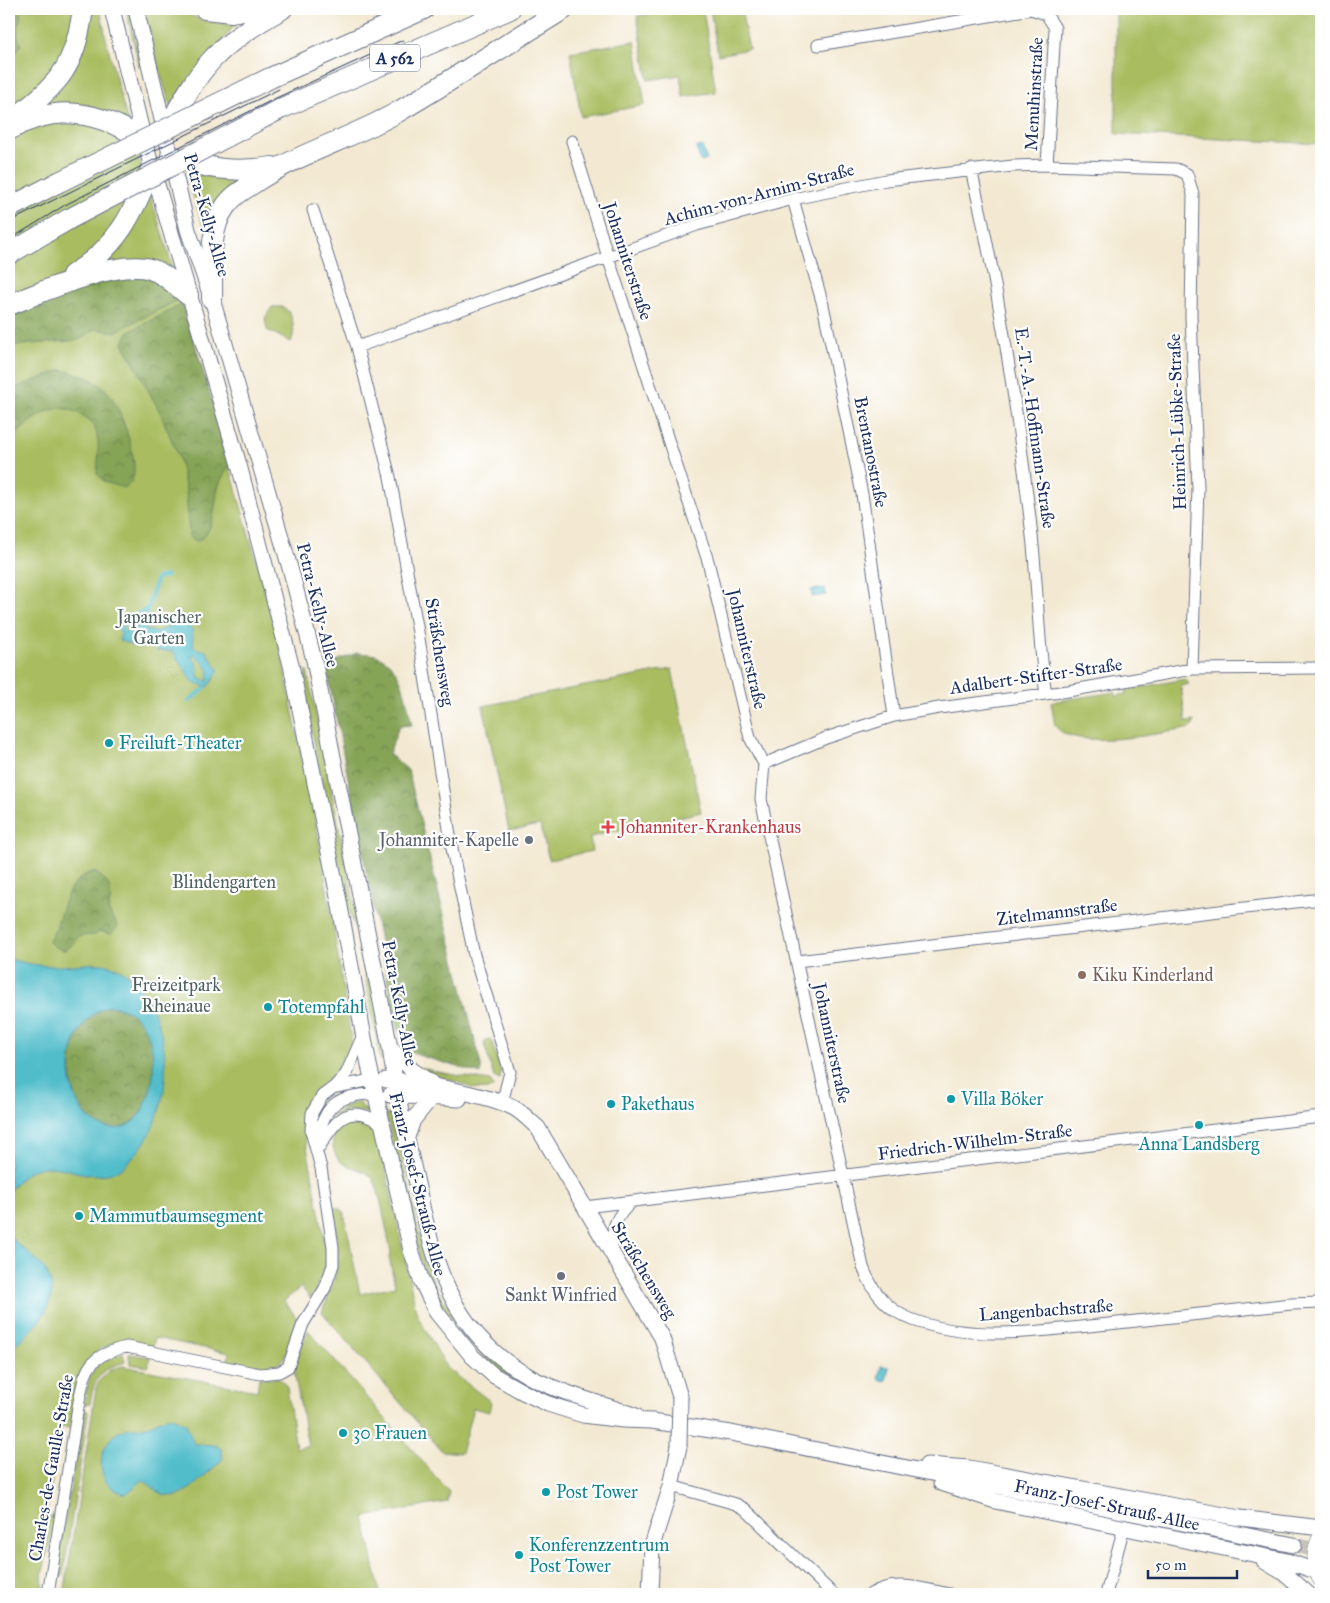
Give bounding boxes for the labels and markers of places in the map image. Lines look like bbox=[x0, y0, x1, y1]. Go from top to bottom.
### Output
place label: Freiluft-Theater bbox=[119, 732, 242, 754]
marker: Freiluft-Theater bbox=[103, 737, 115, 749]
place label: Johanniter-Krankenhaus bbox=[617, 816, 801, 839]
marker: Johanniter-Krankenhaus bbox=[601, 820, 615, 834]
place label: Johanniter-Kapelle bbox=[377, 829, 519, 852]
marker: Johanniter-Kapelle bbox=[523, 834, 535, 846]
place label: Kiku Kinderland bbox=[1092, 964, 1213, 986]
marker: Kiku Kinderland bbox=[1076, 969, 1088, 981]
place label: Totempfahl bbox=[278, 996, 365, 1018]
marker: Totempfahl bbox=[262, 1001, 274, 1013]
place label: Villa Böker bbox=[960, 1088, 1043, 1110]
place label: Pakethaus bbox=[621, 1093, 694, 1115]
marker: Villa Böker bbox=[945, 1093, 957, 1105]
marker: Pakethaus bbox=[605, 1098, 617, 1110]
marker: Anna Landsberg bbox=[1193, 1119, 1205, 1131]
place label: Anna Landsberg bbox=[1138, 1133, 1260, 1156]
place label: Mammutbaumsegment bbox=[89, 1205, 264, 1228]
marker: Mammutbaumsegment bbox=[73, 1210, 85, 1222]
marker: Sankt Winfried bbox=[555, 1270, 567, 1282]
place label: Sankt Winfried bbox=[505, 1284, 617, 1306]
place label: 30 Frauen bbox=[353, 1422, 427, 1444]
marker: 30 Frauen bbox=[337, 1427, 349, 1439]
place label: Post Tower bbox=[556, 1481, 638, 1503]
marker: Post Tower bbox=[540, 1486, 552, 1498]
place label: Konferenzzentrum Post Tower bbox=[529, 1534, 669, 1577]
marker: Konferenzzentrum Post Tower bbox=[513, 1549, 525, 1561]

